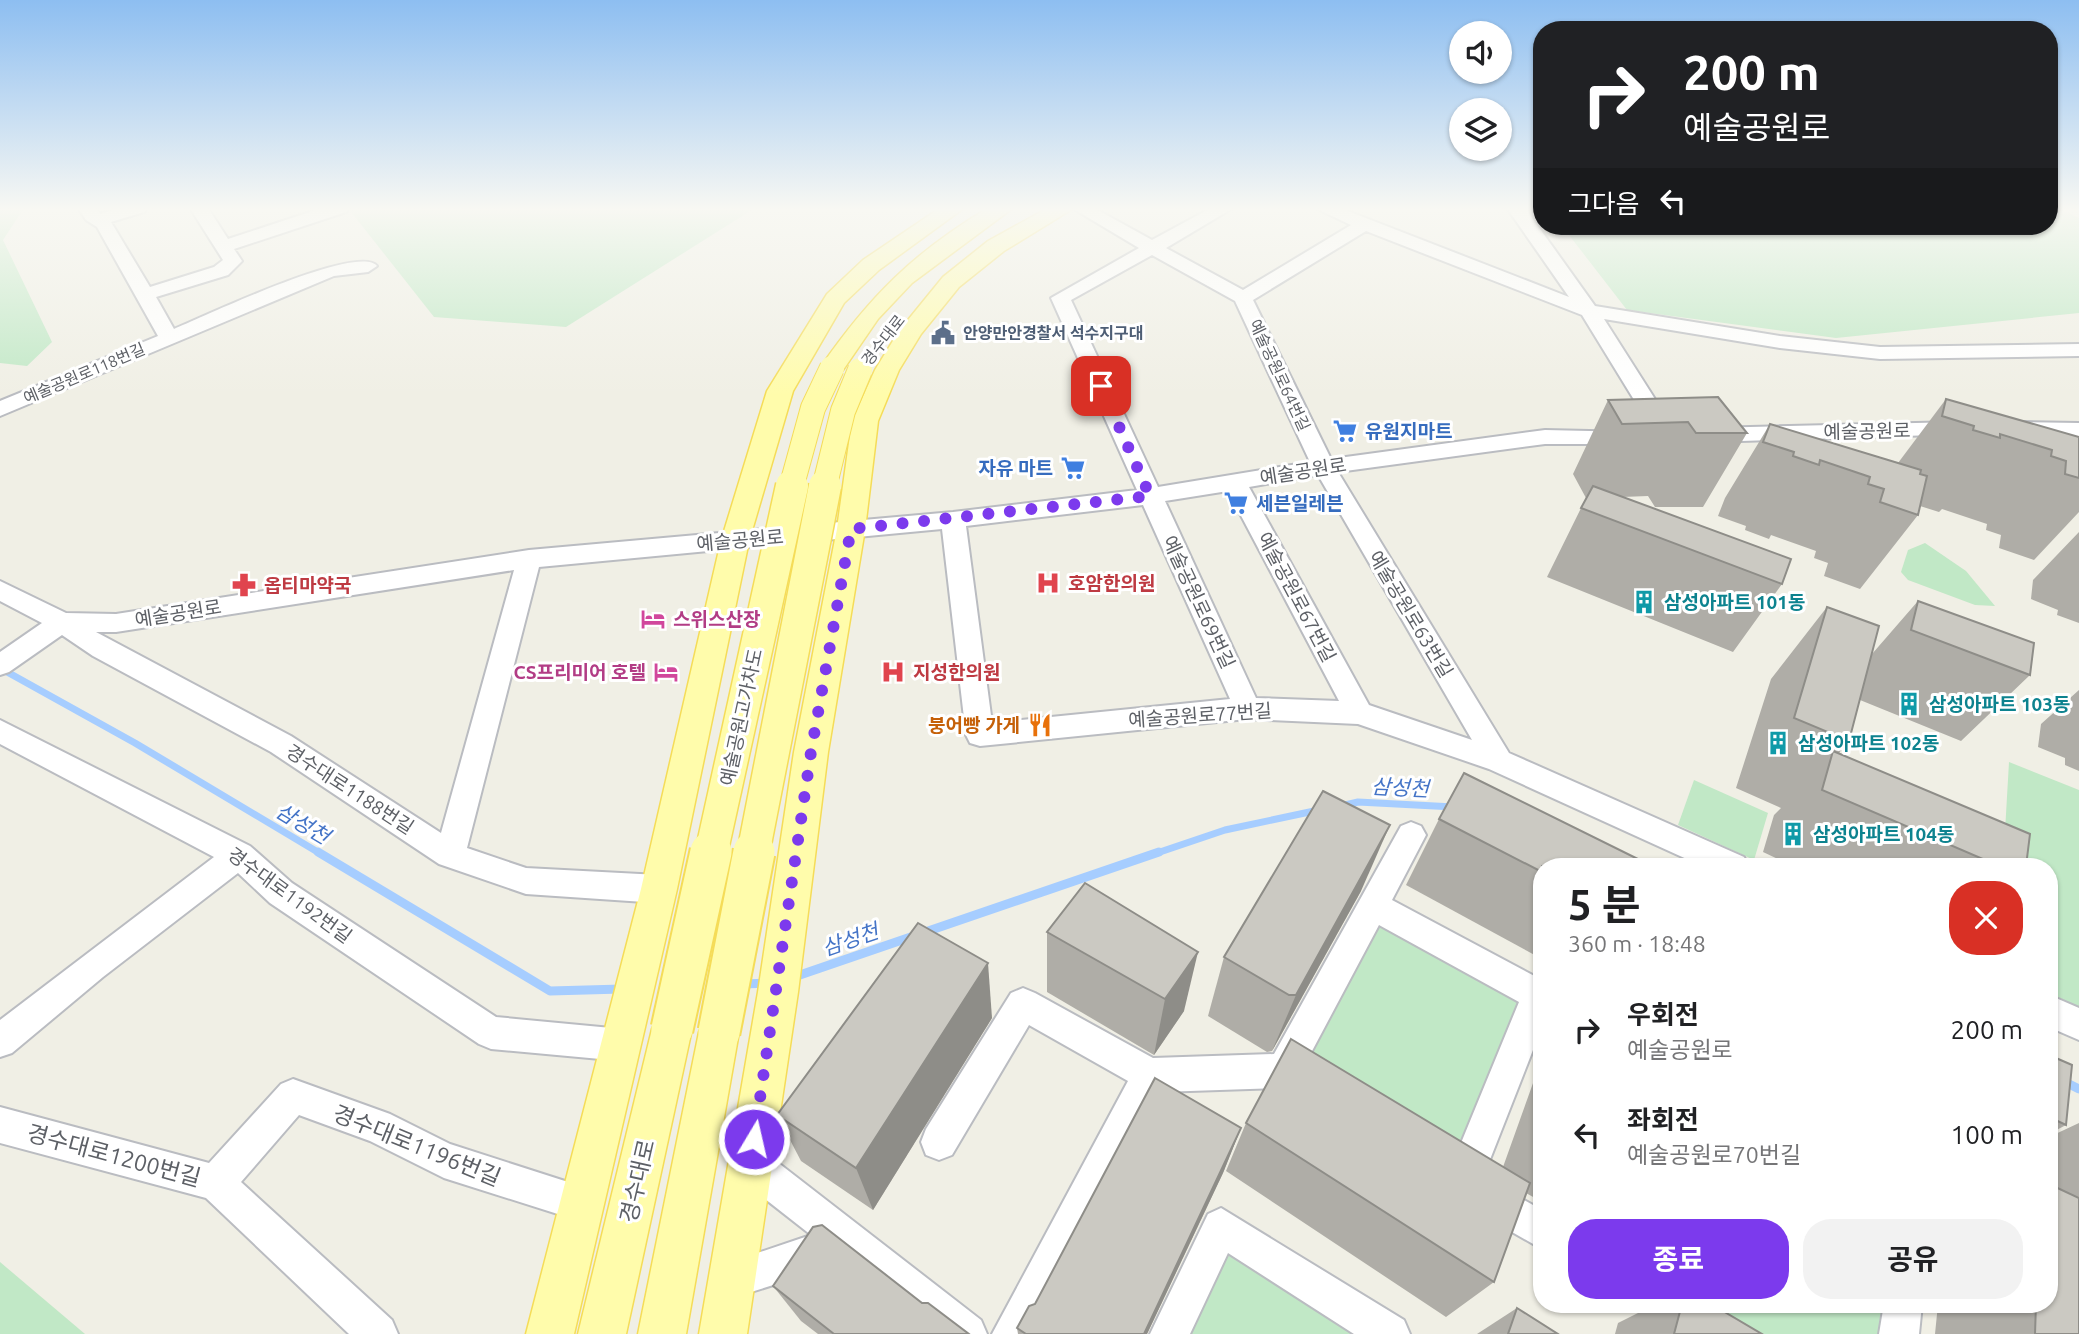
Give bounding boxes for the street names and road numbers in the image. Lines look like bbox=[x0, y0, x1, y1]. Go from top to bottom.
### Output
street label: 경수대로 bbox=[858, 311, 908, 369]
street label: 예술공원로64번길 bbox=[1246, 316, 1314, 434]
street label: 예술공원로118번길 bbox=[21, 339, 147, 407]
street label: 예술공원로 bbox=[1823, 419, 1911, 443]
street label: 예술공원로 bbox=[1258, 453, 1348, 489]
street label: 예술공원로 bbox=[696, 525, 784, 555]
street label: 예술공원로67번길 bbox=[1254, 528, 1340, 666]
street label: 예술공원로69번길 bbox=[1159, 532, 1239, 672]
street label: 예술공원로63번길 bbox=[1365, 547, 1457, 681]
street label: 예술공원로 bbox=[133, 595, 223, 631]
street label: 예술공원고가차도 bbox=[716, 646, 766, 788]
street label: 예술공원로77번길 bbox=[1128, 699, 1272, 731]
street label: 경수대로1188번길 bbox=[282, 740, 418, 838]
street label: 경수대로1192번길 bbox=[224, 843, 356, 947]
street label: 경수대로1196번길 bbox=[329, 1100, 505, 1190]
street label: 경수대로1200번길 bbox=[24, 1120, 204, 1190]
street label: 경수대로 bbox=[615, 1137, 659, 1225]

